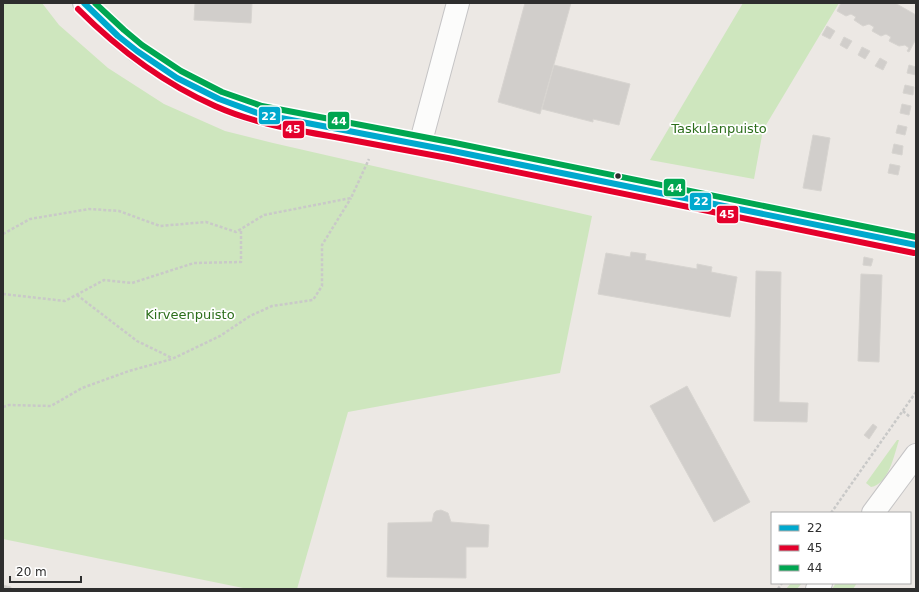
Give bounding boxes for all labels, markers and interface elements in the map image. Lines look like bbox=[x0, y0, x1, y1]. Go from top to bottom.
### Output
line badge: 22 bbox=[258, 106, 281, 125]
text: 22 bbox=[261, 110, 277, 123]
line badge: 44 bbox=[327, 111, 350, 130]
text: 44 bbox=[331, 115, 347, 128]
line badge: 45 bbox=[282, 120, 305, 139]
park label: Taskulanpuisto bbox=[670, 121, 767, 136]
text: 45 bbox=[285, 123, 301, 136]
unlabelled marker bbox=[613, 171, 623, 181]
line badge: 44 bbox=[663, 178, 686, 197]
text: 44 bbox=[667, 182, 683, 195]
line badge: 22 bbox=[689, 192, 712, 211]
text: 22 bbox=[693, 195, 709, 208]
line badge: 45 bbox=[716, 205, 739, 224]
text: 45 bbox=[719, 208, 735, 221]
park label: Kirveenpuisto bbox=[145, 307, 235, 322]
legend bbox=[771, 512, 911, 584]
text: 22 bbox=[807, 521, 822, 535]
text: 45 bbox=[807, 541, 822, 555]
scale bar bbox=[10, 558, 81, 584]
text: 44 bbox=[807, 561, 822, 575]
text: 20 m bbox=[16, 565, 47, 579]

